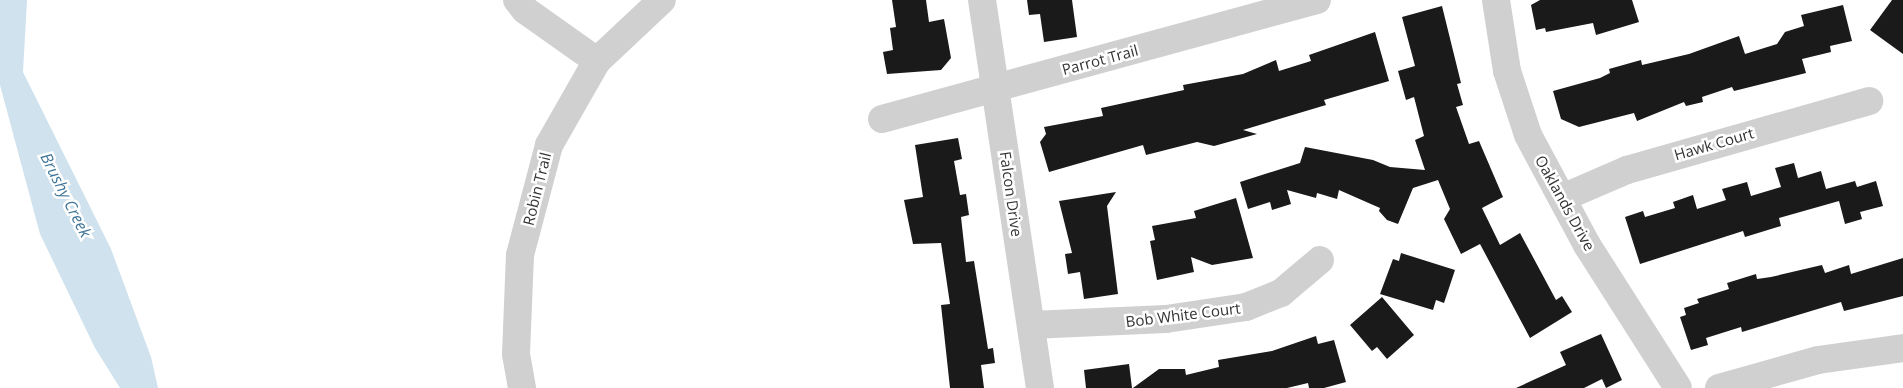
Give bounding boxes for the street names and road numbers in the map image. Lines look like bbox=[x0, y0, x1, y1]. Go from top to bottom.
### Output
street label: Parrot Trail bbox=[1060, 41, 1140, 79]
street label: Hawk Court bbox=[1672, 124, 1756, 164]
street label: Falcon Drive bbox=[996, 150, 1026, 238]
street label: Robin Trail bbox=[519, 151, 555, 227]
street label: Oaklands Drive bbox=[1531, 152, 1599, 254]
street label: Bob White Court bbox=[1125, 299, 1241, 331]

